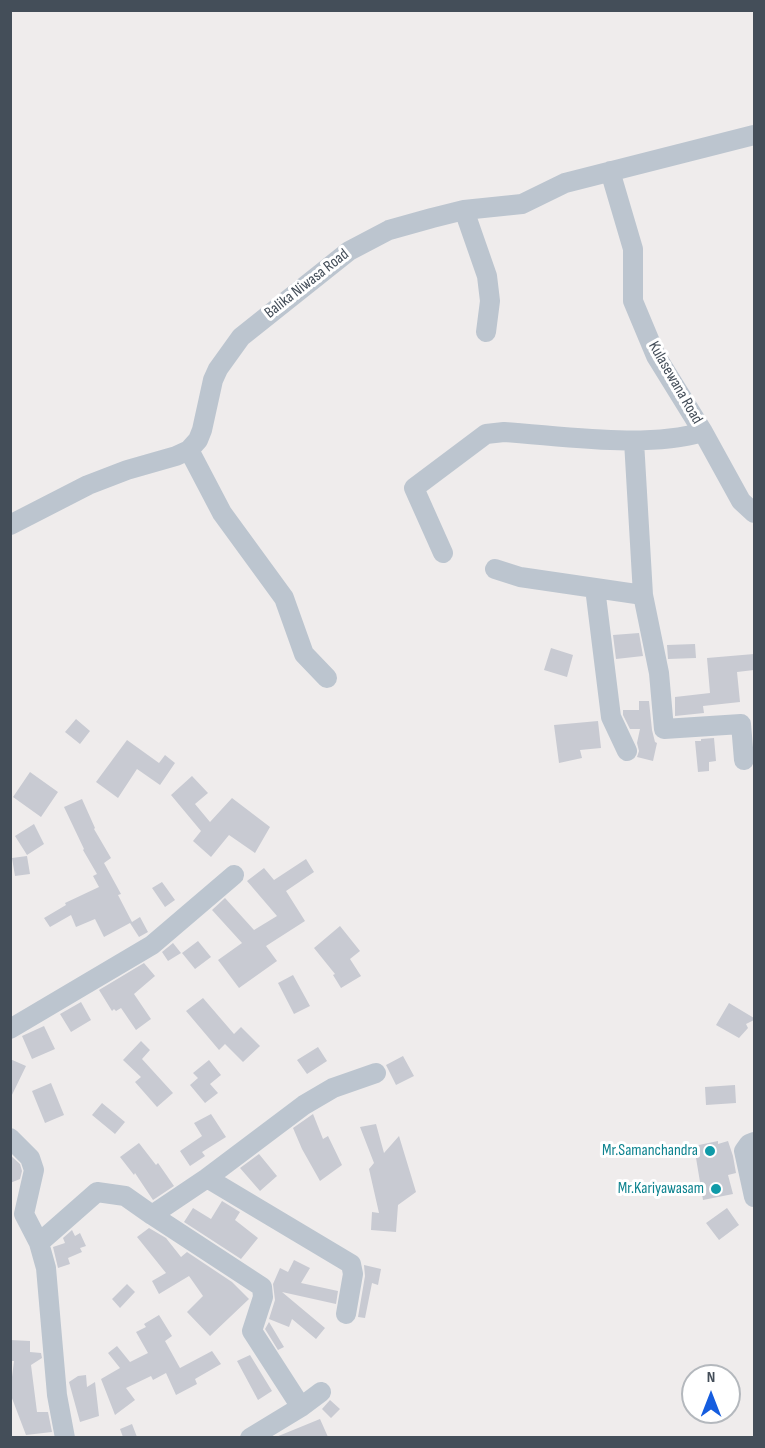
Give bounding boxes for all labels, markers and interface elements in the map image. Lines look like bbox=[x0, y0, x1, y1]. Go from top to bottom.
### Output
street label: Balika Niwasa Road bbox=[261, 245, 353, 323]
street label: Kulasewana Road bbox=[644, 338, 706, 428]
place label: Mr.Samanchandra bbox=[602, 1141, 698, 1161]
marker: Mr.Samanchandra bbox=[703, 1144, 717, 1158]
place label: Mr.Kariyawasam bbox=[618, 1179, 704, 1199]
marker: Mr.Kariyawasam bbox=[709, 1182, 723, 1196]
north arrow bbox=[681, 1364, 741, 1424]
text: N bbox=[707, 1368, 715, 1387]

